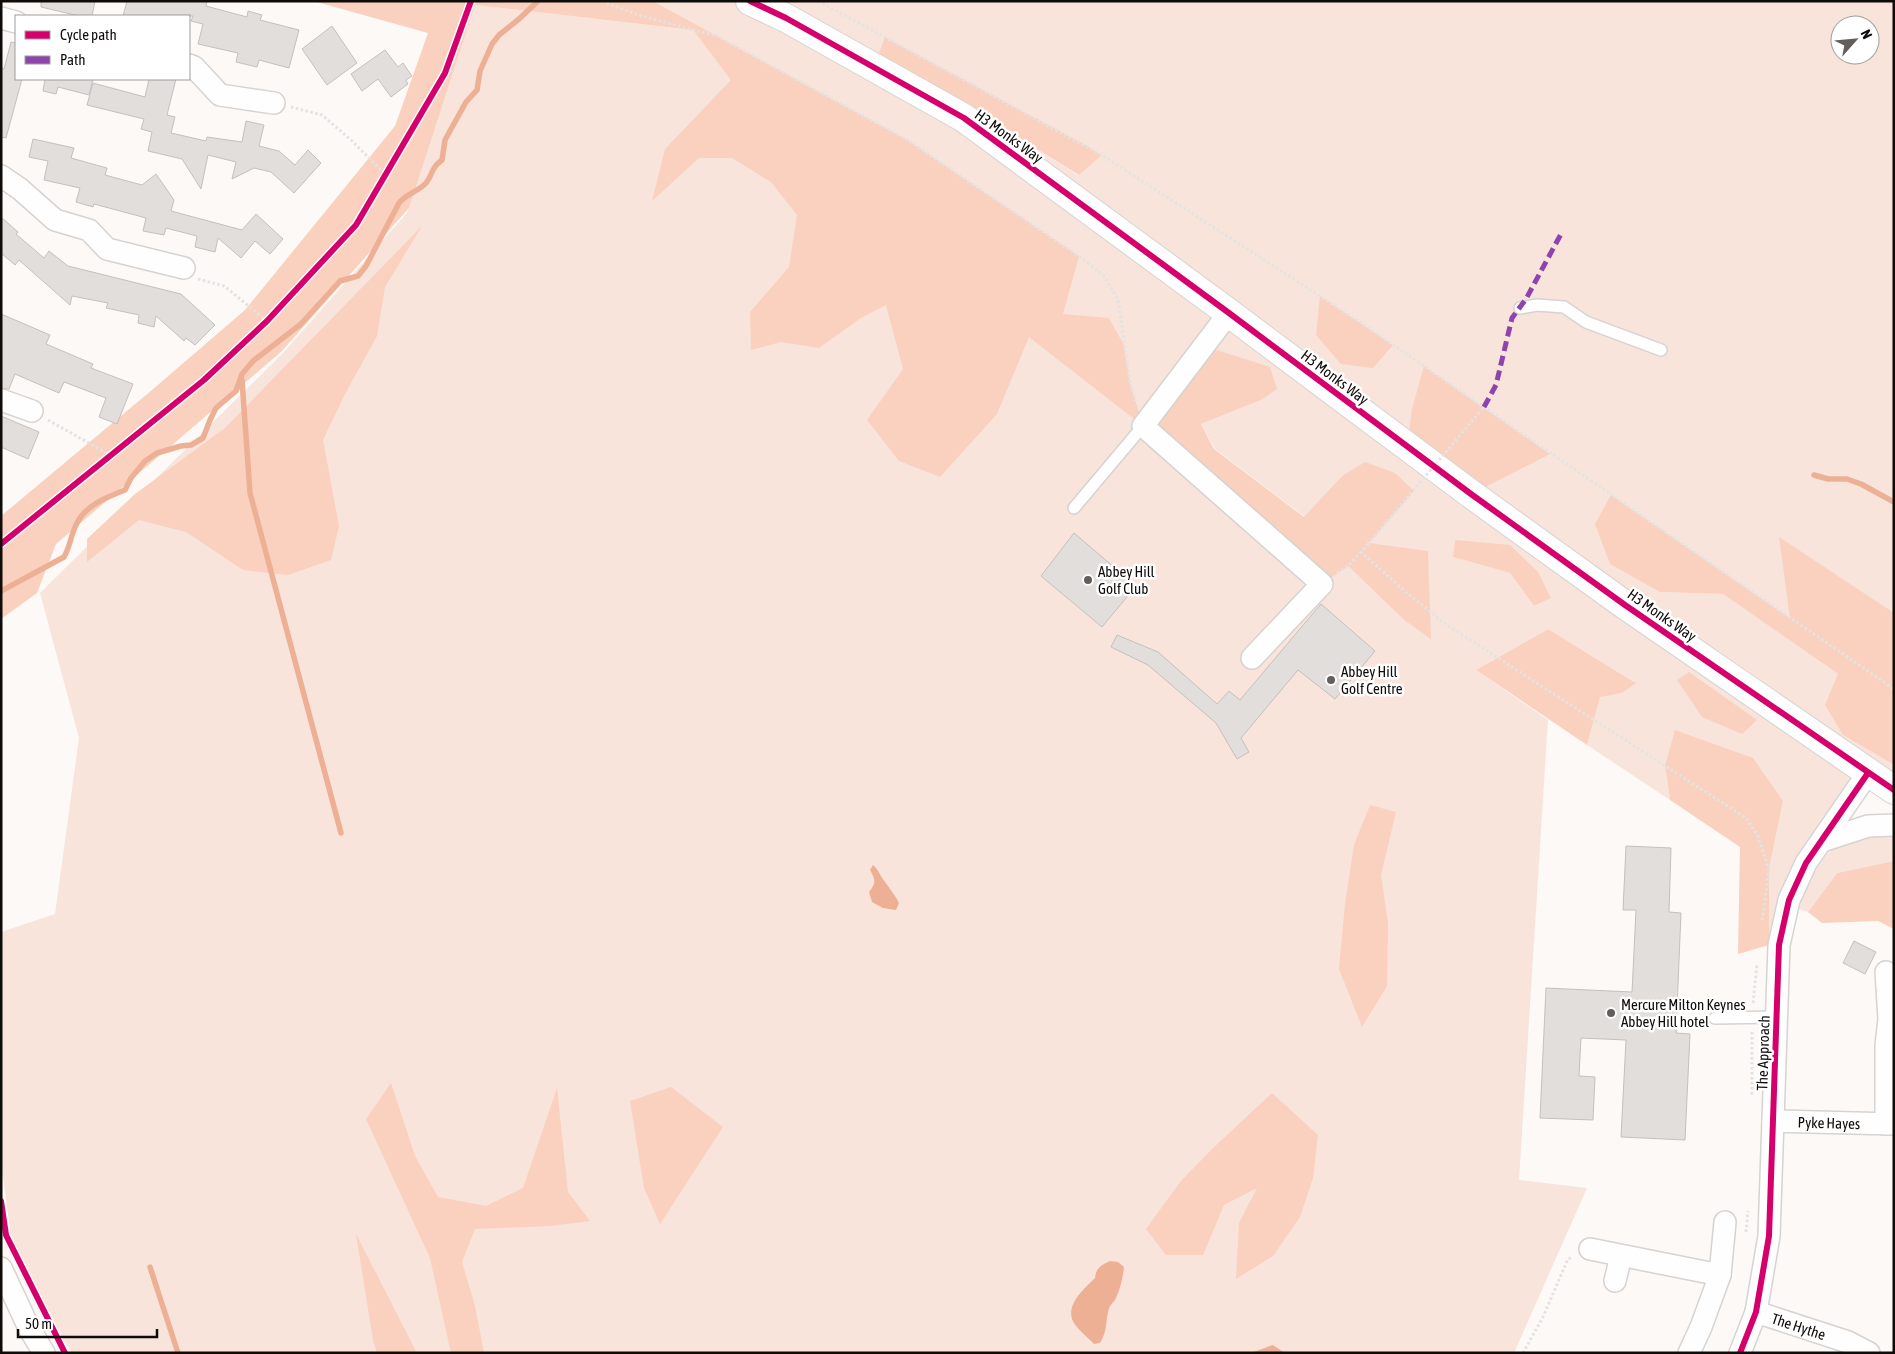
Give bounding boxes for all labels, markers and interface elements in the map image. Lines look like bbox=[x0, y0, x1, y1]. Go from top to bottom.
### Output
legend bbox=[15, 15, 190, 80]
north arrow bbox=[1830, 15, 1880, 65]
text: Cycle path bbox=[60, 26, 117, 43]
text: N bbox=[1858, 27, 1876, 41]
text: Path bbox=[60, 51, 86, 68]
street label: H3 Monks Way bbox=[972, 106, 1046, 166]
street label: H3 Monks Way bbox=[1298, 346, 1372, 408]
place label: Abbey Hill Golf Club bbox=[1098, 563, 1155, 597]
marker: Abbey Hill Golf Club bbox=[1082, 574, 1094, 586]
street label: H3 Monks Way bbox=[1624, 585, 1700, 645]
place label: Abbey Hill Golf Centre bbox=[1341, 663, 1403, 697]
marker: Abbey Hill Golf Centre bbox=[1325, 674, 1337, 686]
place label: Mercure Milton Keynes Abbey Hill hotel bbox=[1621, 996, 1746, 1030]
marker: Mercure Milton Keynes Abbey Hill hotel bbox=[1605, 1007, 1617, 1019]
street label: The Approach bbox=[1753, 1015, 1773, 1091]
street label: Pyke Hayes bbox=[1797, 1113, 1860, 1132]
scale bar bbox=[18, 1306, 156, 1338]
street label: The Hythe bbox=[1770, 1309, 1828, 1343]
text: 50 m bbox=[25, 1315, 52, 1332]

